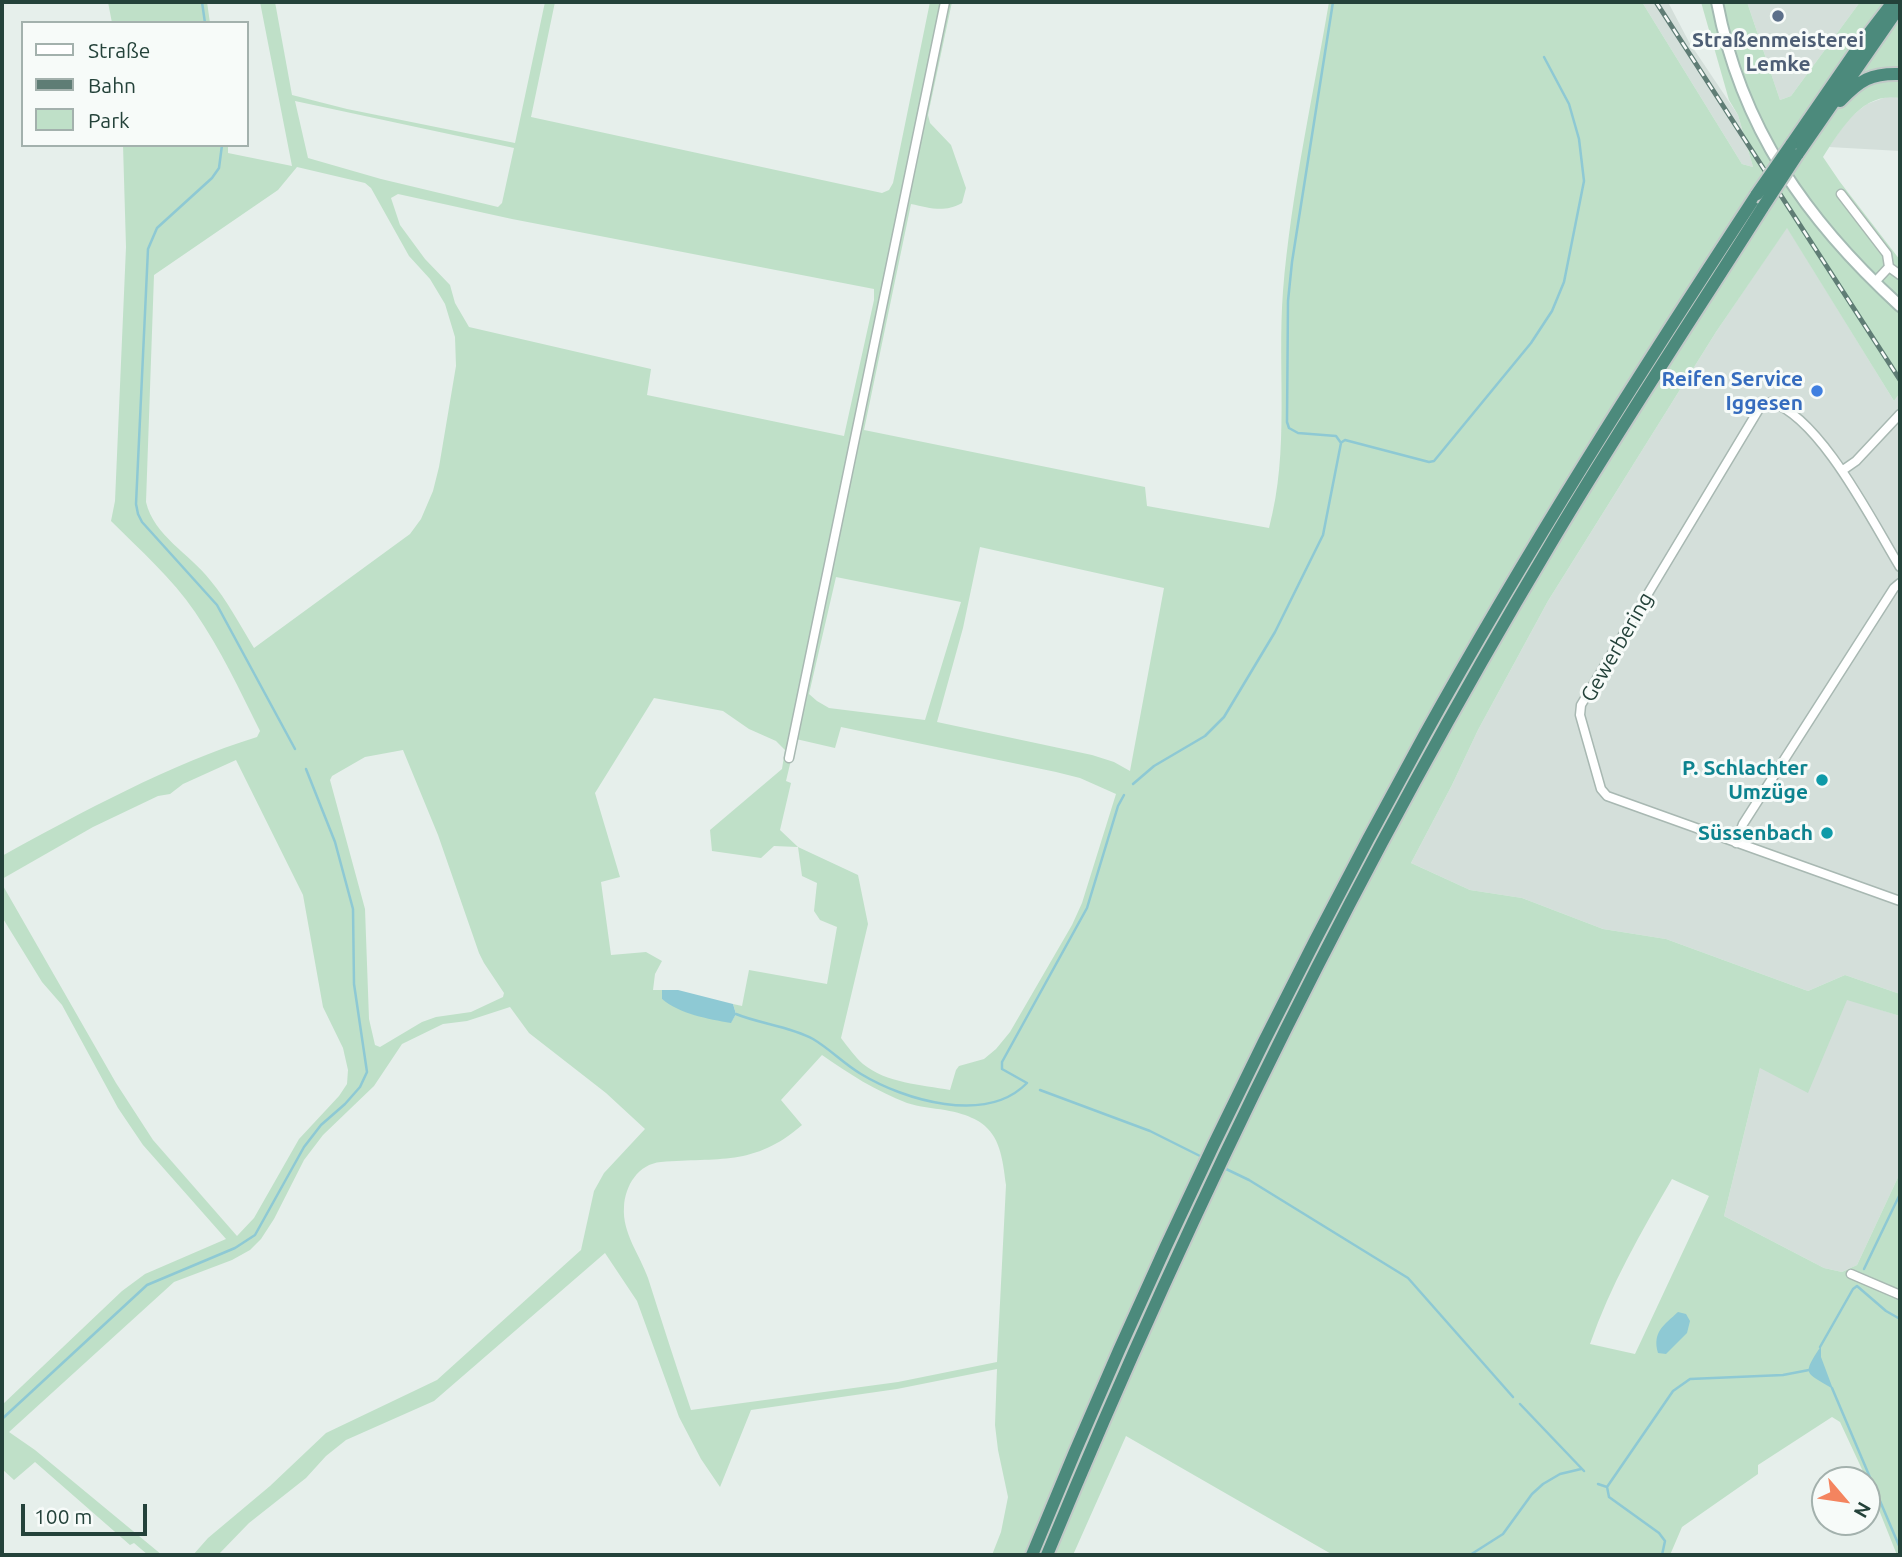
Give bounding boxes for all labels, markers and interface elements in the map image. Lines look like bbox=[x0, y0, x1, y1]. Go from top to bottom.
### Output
marker: Straßenmeisterei Lemke bbox=[1770, 8, 1786, 24]
legend bbox=[21, 21, 248, 147]
place label: Straßenmeisterei Lemke bbox=[1692, 27, 1864, 77]
text: Straße bbox=[88, 38, 150, 62]
text: Bahn bbox=[88, 73, 136, 97]
text: Park bbox=[88, 108, 130, 132]
place label: Reifen Service Iggesen bbox=[1661, 366, 1803, 416]
marker: Reifen Service Iggesen bbox=[1809, 383, 1825, 399]
street label: Gewerbering bbox=[1576, 588, 1658, 706]
place label: P. Schlachter Umzüge bbox=[1682, 755, 1808, 805]
marker: P. Schlachter Umzüge bbox=[1814, 772, 1830, 788]
place label: Süssenbach bbox=[1698, 820, 1813, 846]
marker: Süssenbach bbox=[1819, 825, 1835, 841]
north arrow bbox=[1811, 1466, 1881, 1536]
scale bar bbox=[24, 1490, 150, 1534]
text: N bbox=[1850, 1499, 1876, 1522]
text: 100 m bbox=[34, 1504, 92, 1528]

